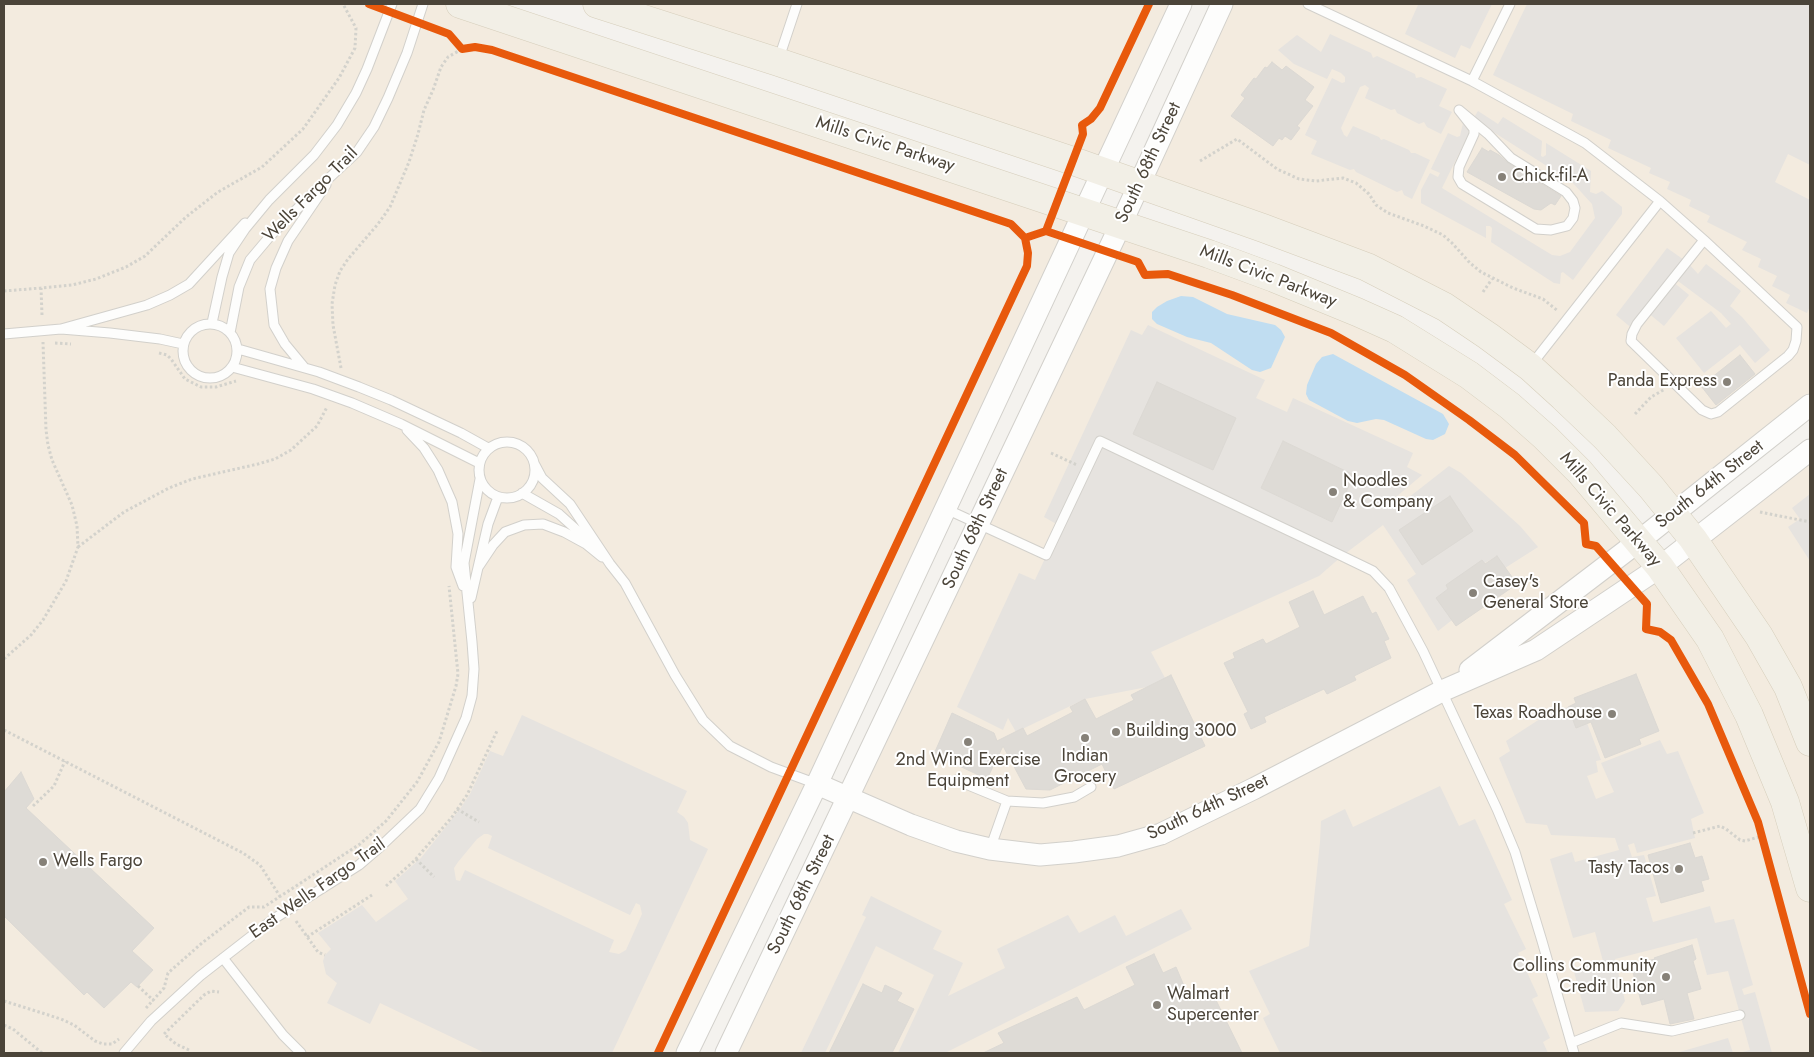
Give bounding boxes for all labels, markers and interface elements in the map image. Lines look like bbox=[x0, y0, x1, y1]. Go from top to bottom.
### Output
street label: South 68th Street bbox=[1112, 99, 1186, 227]
street label: Mills Civic Parkway bbox=[813, 112, 957, 178]
street label: Wells Fargo Trail bbox=[259, 143, 363, 247]
place label: Chick-fil-A bbox=[1512, 166, 1588, 188]
marker: Chick-fil-A bbox=[1496, 171, 1508, 183]
street label: Mills Civic Parkway bbox=[1197, 241, 1339, 313]
place label: Panda Express bbox=[1608, 371, 1717, 393]
marker: Panda Express bbox=[1721, 376, 1733, 388]
street label: South 64th Street bbox=[1652, 436, 1768, 534]
street label: Mills Civic Parkway bbox=[1554, 448, 1666, 572]
street label: South 68th Street bbox=[939, 465, 1013, 593]
place label: Noodles & Company bbox=[1343, 471, 1433, 514]
marker: Noodles & Company bbox=[1327, 486, 1339, 498]
place label: Casey's General Store bbox=[1483, 572, 1588, 614]
marker: Casey's General Store bbox=[1467, 587, 1479, 599]
place label: Texas Roadhouse bbox=[1473, 703, 1602, 725]
marker: Texas Roadhouse bbox=[1606, 708, 1618, 720]
place label: Building 3000 bbox=[1126, 721, 1237, 743]
marker: Building 3000 bbox=[1110, 726, 1122, 738]
marker: Indian Grocery bbox=[1079, 732, 1091, 744]
marker: 2nd Wind Exercise Equipment bbox=[962, 736, 974, 748]
place label: Indian Grocery bbox=[1054, 746, 1116, 789]
place label: 2nd Wind Exercise Equipment bbox=[895, 750, 1041, 792]
street label: South 64th Street bbox=[1144, 770, 1272, 846]
street label: South 68th Street bbox=[764, 832, 840, 958]
street label: East Wells Fargo Trail bbox=[246, 834, 390, 944]
place label: Wells Fargo bbox=[53, 851, 143, 873]
marker: Wells Fargo bbox=[37, 856, 49, 868]
place label: Tasty Tacos bbox=[1588, 858, 1669, 880]
marker: Tasty Tacos bbox=[1673, 863, 1685, 875]
place label: Collins Community Credit Union bbox=[1513, 956, 1656, 999]
marker: Collins Community Credit Union bbox=[1660, 971, 1672, 983]
place label: Walmart Supercenter bbox=[1167, 984, 1259, 1026]
marker: Walmart Supercenter bbox=[1151, 999, 1163, 1011]

